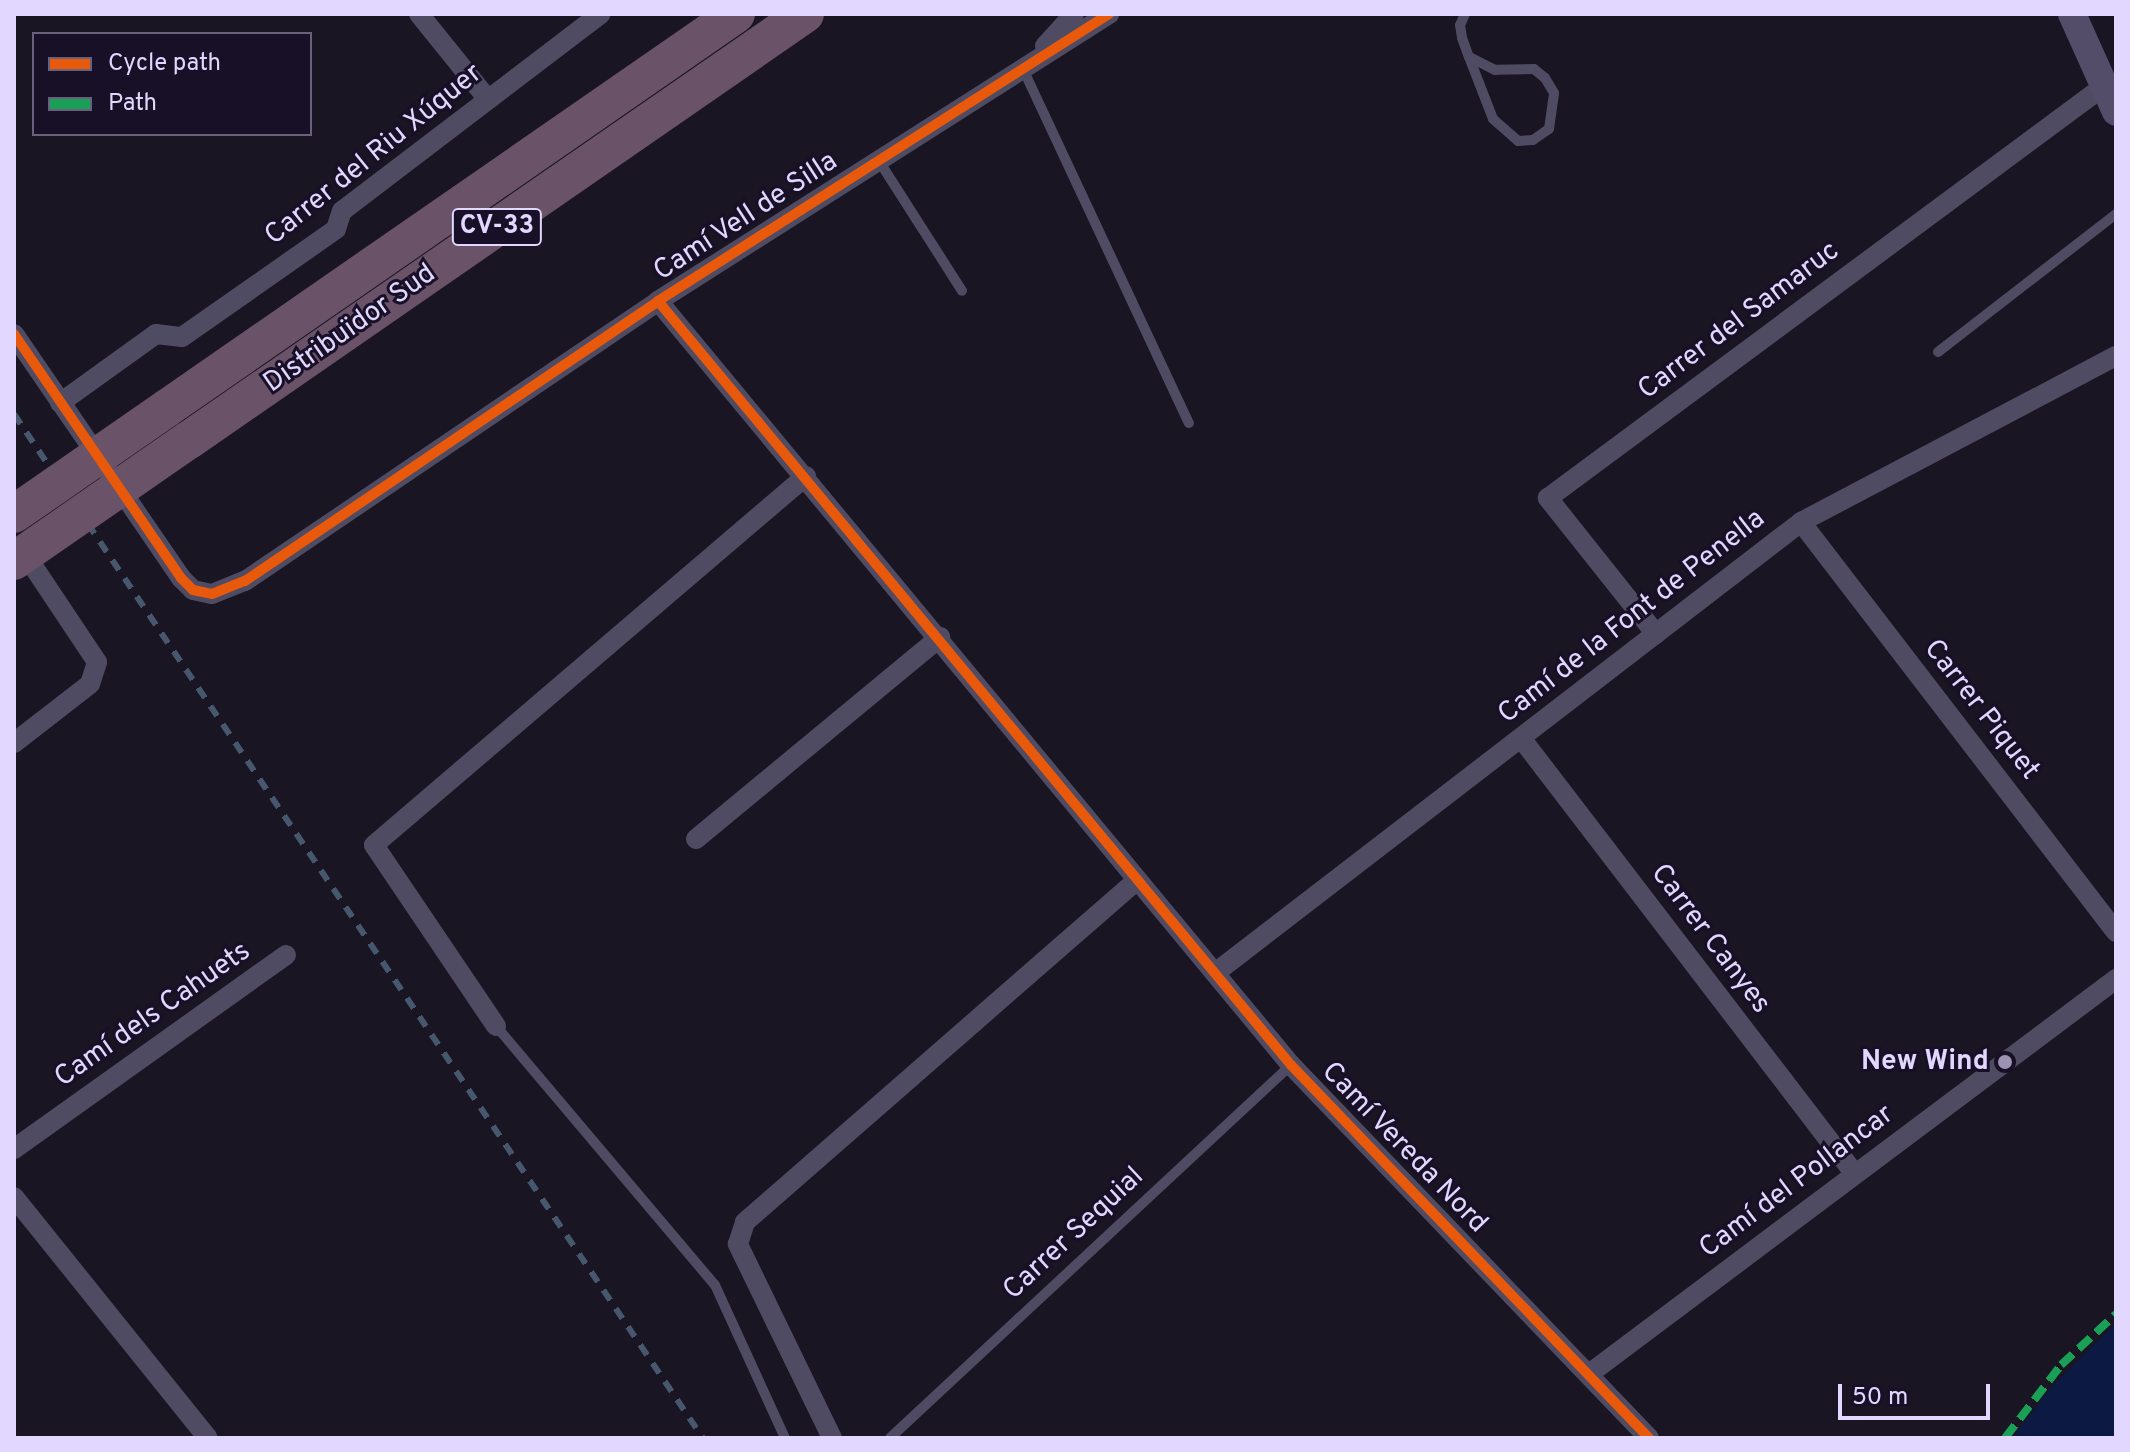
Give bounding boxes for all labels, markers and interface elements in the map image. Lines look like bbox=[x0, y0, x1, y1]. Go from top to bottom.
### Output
legend bbox=[32, 32, 312, 136]
text: Cycle path bbox=[108, 49, 221, 79]
street label: Carrer del Riu Xúquer bbox=[259, 57, 489, 253]
text: Path bbox=[108, 89, 157, 119]
street label: Camí Vell de Silla bbox=[647, 145, 845, 289]
road number: CV-33 bbox=[451, 205, 543, 249]
street label: Carrer del Samaruc bbox=[1632, 235, 1846, 407]
street label: Distribuïdor Sud bbox=[258, 257, 442, 401]
street label: Camí de la Font de Penella bbox=[1492, 502, 1772, 732]
street label: Carrer Piquet bbox=[1916, 633, 2046, 787]
street label: Carrer Canyes bbox=[1643, 858, 1777, 1020]
street label: Camí dels Cahuets bbox=[49, 935, 257, 1095]
place label: New Wind bbox=[1861, 1045, 1989, 1079]
marker: New Wind bbox=[1996, 1053, 2014, 1071]
street label: Camí Vereda Nord bbox=[1314, 1055, 1494, 1241]
street label: Camí del Pollancar bbox=[1693, 1098, 1901, 1266]
street label: Carrer Sequial bbox=[997, 1161, 1151, 1307]
scale bar bbox=[1842, 1368, 1994, 1418]
text: 50 m bbox=[1852, 1383, 1908, 1413]

